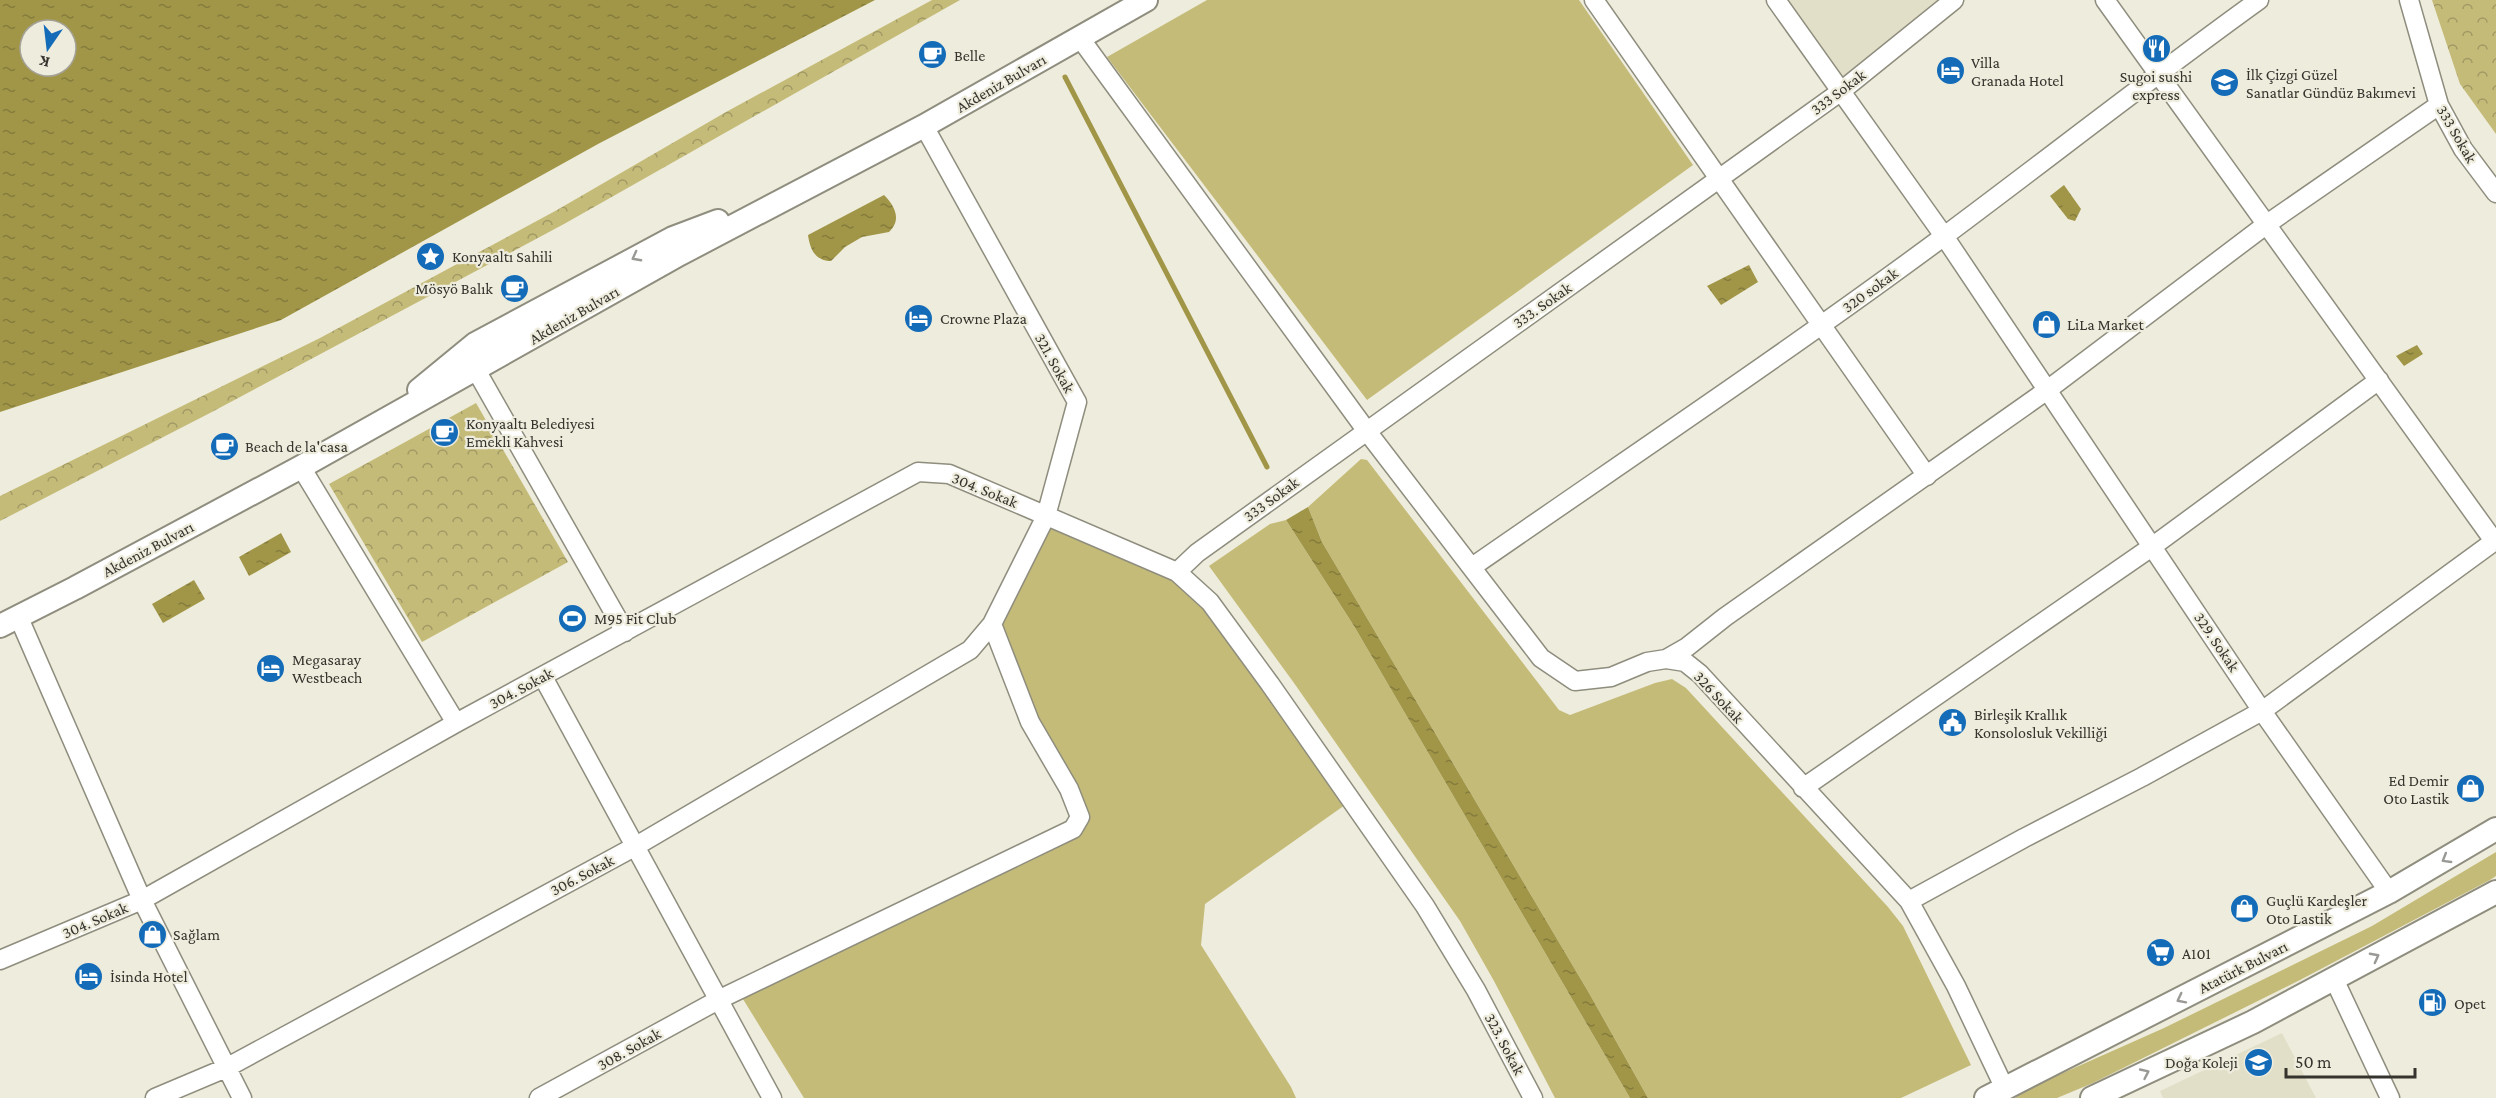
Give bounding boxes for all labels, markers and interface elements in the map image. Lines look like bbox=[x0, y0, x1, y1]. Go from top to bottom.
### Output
north arrow bbox=[18, 18, 78, 78]
restaurant icon: Sugoi sushi express bbox=[2140, 32, 2172, 64]
cafe icon: Belle bbox=[917, 39, 949, 71]
place label: Belle bbox=[954, 47, 985, 64]
street label: Akdeniz Bulvarı bbox=[953, 50, 1049, 116]
text: K bbox=[37, 52, 52, 72]
place label: Villa Granada Hotel bbox=[1971, 54, 2064, 89]
hotel icon: Villa Granada Hotel bbox=[1934, 55, 1966, 87]
street label: 333 Sokak bbox=[1807, 66, 1869, 118]
place label: İlk Çizgi Güzel Sanatlar Gündüz Bakımevi bbox=[2246, 66, 2416, 101]
school or university icon: İlk Çizgi Güzel Sanatlar Gündüz Bakımevi bbox=[2209, 67, 2241, 99]
place label: Sugoi sushi express bbox=[2120, 68, 2192, 104]
street label: 333 Sokak bbox=[2434, 102, 2480, 166]
place icon: Konyaaltı Sahili bbox=[415, 240, 447, 272]
place label: Konyaaltı Sahili bbox=[452, 248, 552, 266]
one-way arrow bbox=[631, 250, 642, 262]
street label: 320 sokak bbox=[1839, 264, 1901, 316]
cafe icon: Mösyö Balık bbox=[498, 272, 530, 304]
street label: 333. Sokak bbox=[1510, 279, 1575, 331]
place label: Mösyö Balık bbox=[415, 280, 493, 298]
street label: Akdeniz Bulvarı bbox=[526, 282, 622, 348]
hotel icon: Crowne Plaza bbox=[903, 302, 935, 334]
shop icon: LiLa Market bbox=[2030, 308, 2062, 340]
place label: Crowne Plaza bbox=[940, 310, 1028, 327]
place label: LiLa Market bbox=[2067, 316, 2144, 333]
street label: 321. Sokak bbox=[1032, 330, 1078, 396]
place label: Konyaaltı Belediyesi Emekli Kahvesi bbox=[466, 415, 595, 450]
cafe icon: Konyaaltı Belediyesi Emekli Kahvesi bbox=[429, 416, 461, 448]
cafe icon: Beach de la'casa bbox=[208, 430, 240, 462]
place label: Beach de la'casa bbox=[245, 438, 348, 455]
street label: 304. Sokak bbox=[950, 469, 1021, 511]
street label: 333 Sokak bbox=[1240, 473, 1302, 525]
street label: Akdeniz Bulvarı bbox=[100, 518, 196, 580]
sports icon: M95 Fit Club bbox=[557, 602, 589, 634]
street label: 329. Sokak bbox=[2191, 609, 2243, 675]
place label: M95 Fit Club bbox=[594, 610, 676, 627]
place label: Megasaray Westbeach bbox=[292, 651, 363, 686]
hotel icon: Megasaray Westbeach bbox=[255, 652, 287, 684]
street label: 304. Sokak bbox=[486, 664, 556, 712]
street label: 326 Sokak bbox=[1691, 668, 1747, 727]
place label: Birleşik Krallık Konsolosluk Vekilliği bbox=[1974, 706, 2107, 742]
public building icon: Birleşik Krallık Konsolosluk Vekilliği bbox=[1937, 707, 1969, 739]
place label: Ed Demir Oto Lastik bbox=[2383, 772, 2449, 807]
shop icon: Ed Demir Oto Lastik bbox=[2454, 773, 2486, 805]
street label: 306. Sokak bbox=[547, 851, 617, 899]
one-way arrow bbox=[2442, 851, 2452, 863]
place label: Guçlü Kardeşler Oto Lastik bbox=[2266, 892, 2368, 927]
shop icon: Guçlü Kardeşler Oto Lastik bbox=[2229, 893, 2261, 925]
street label: 304. Sokak bbox=[60, 898, 131, 941]
shop icon: Sağlam bbox=[136, 918, 168, 950]
place label: Sağlam bbox=[173, 926, 220, 944]
supermarket icon: A101 bbox=[2145, 937, 2177, 969]
street label: Atatürk Bulvarı bbox=[2196, 937, 2290, 997]
place label: A101 bbox=[2182, 945, 2211, 962]
one-way arrow bbox=[2369, 953, 2379, 964]
hotel icon: İsinda Hotel bbox=[73, 960, 105, 992]
place label: İsinda Hotel bbox=[110, 968, 188, 985]
fuel station icon: Opet bbox=[2417, 987, 2449, 1019]
one-way arrow bbox=[2176, 991, 2187, 1003]
place label: Opet bbox=[2454, 995, 2486, 1013]
street label: 323. Sokak bbox=[1482, 1010, 1528, 1078]
street label: 308. Sokak bbox=[594, 1024, 664, 1073]
scale bar bbox=[2286, 1041, 2415, 1079]
school or university icon: Doğa Koleji bbox=[2243, 1046, 2275, 1078]
text: 50 m bbox=[2295, 1052, 2332, 1072]
place label: Doğa Koleji bbox=[2165, 1054, 2238, 1072]
one-way arrow bbox=[2138, 1069, 2149, 1081]

